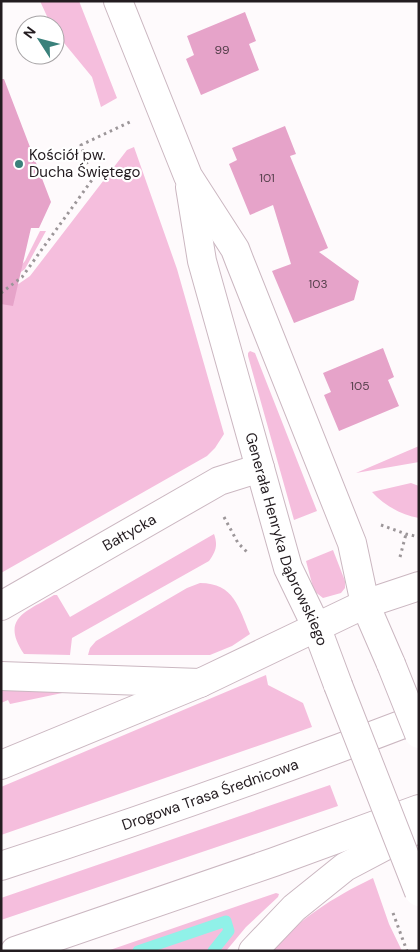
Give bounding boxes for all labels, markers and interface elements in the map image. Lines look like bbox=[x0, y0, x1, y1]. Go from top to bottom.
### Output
north arrow bbox=[15, 15, 65, 65]
text: N bbox=[19, 23, 40, 42]
house number: 99 bbox=[214, 42, 230, 58]
place label: Kościół pw. Ducha Świętego bbox=[29, 145, 140, 182]
marker: Kościół pw. Ducha Świętego bbox=[13, 158, 25, 170]
house number: 101 bbox=[259, 170, 275, 186]
house number: 103 bbox=[308, 276, 328, 292]
house number: 105 bbox=[350, 378, 370, 394]
street label: Generała Henryka Dąbrowskiego bbox=[241, 430, 333, 649]
street label: Bałtycka bbox=[99, 509, 160, 556]
street label: Drogowa Trasa Średnicowa bbox=[119, 754, 301, 835]

